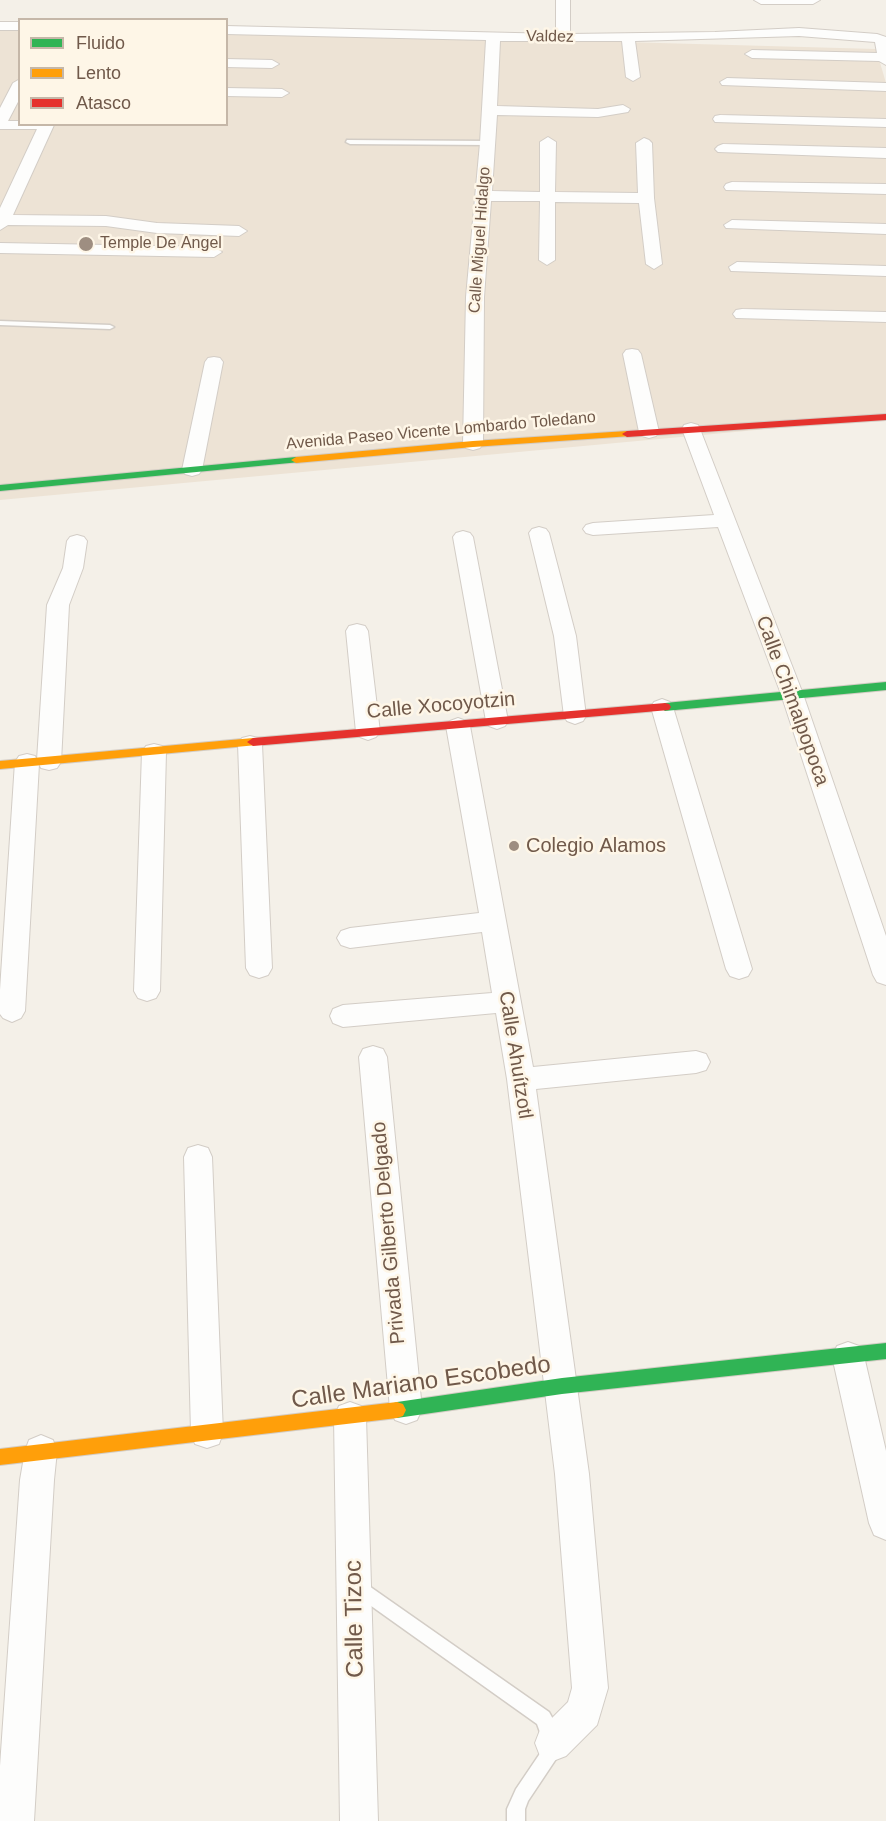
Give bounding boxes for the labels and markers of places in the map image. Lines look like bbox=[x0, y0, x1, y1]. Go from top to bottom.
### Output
place label: Temple De Angel bbox=[100, 234, 222, 254]
marker: Temple De Angel bbox=[77, 235, 95, 253]
place label: Colegio Alamos bbox=[526, 834, 666, 858]
marker: Colegio Alamos bbox=[507, 839, 521, 853]

